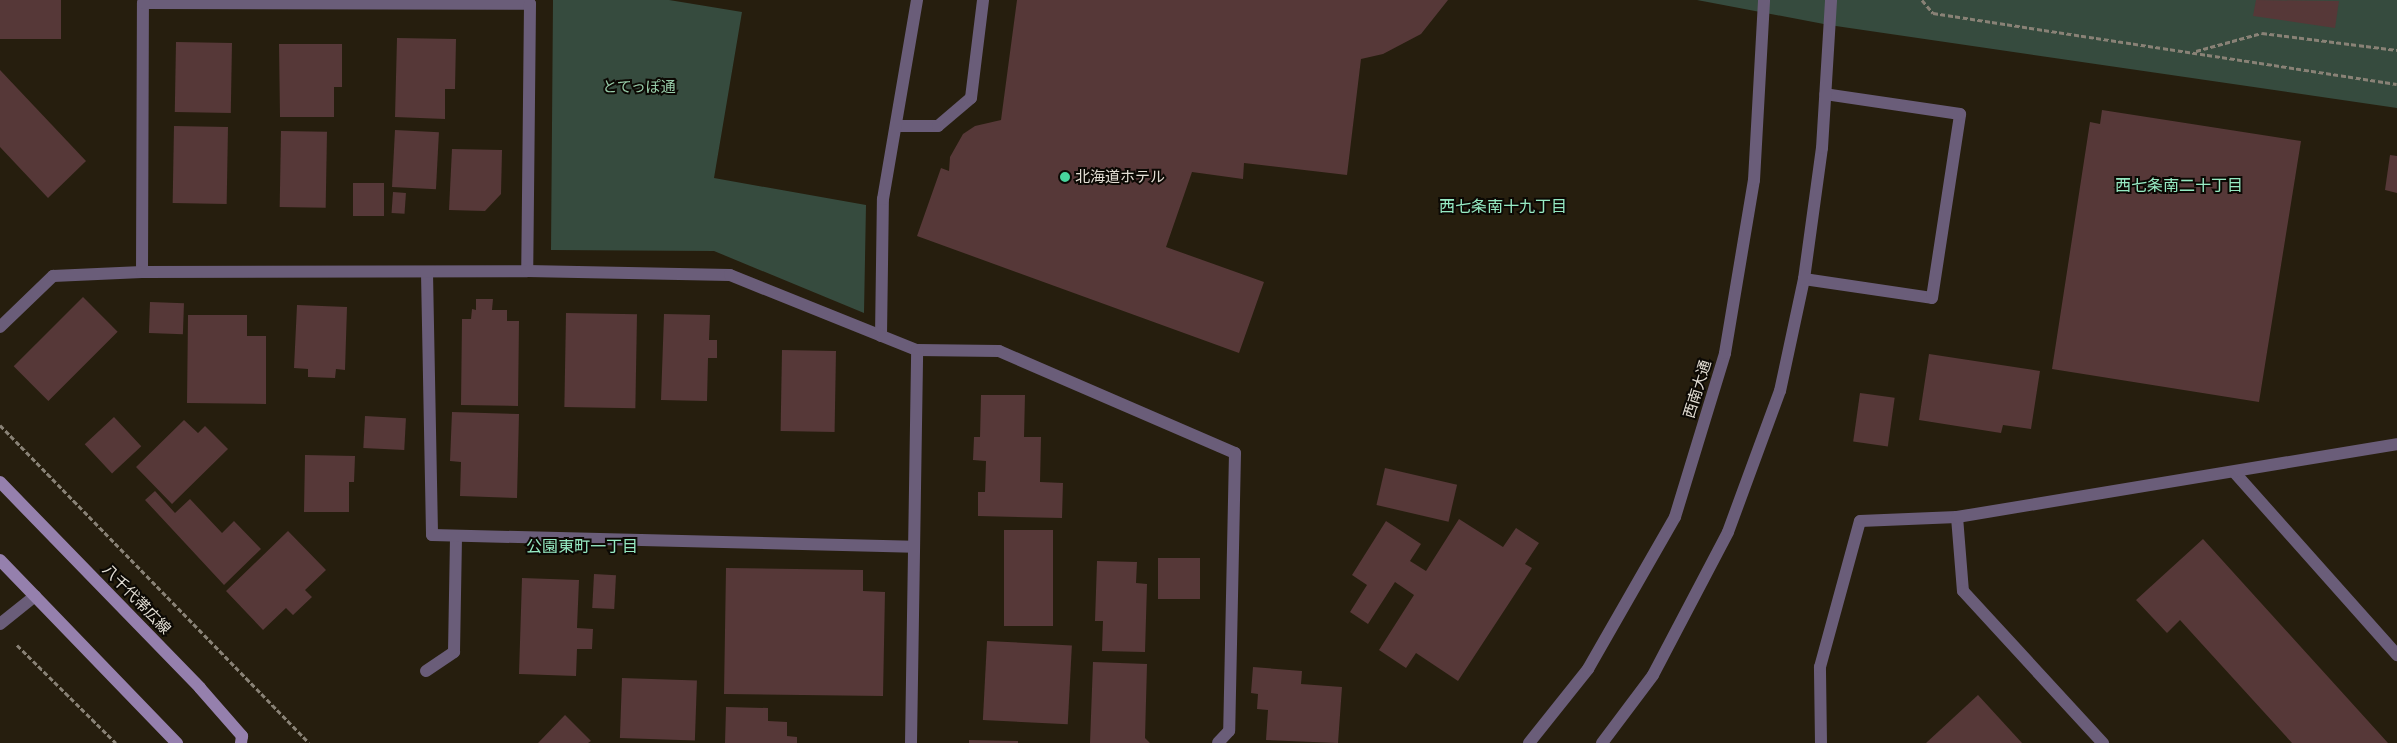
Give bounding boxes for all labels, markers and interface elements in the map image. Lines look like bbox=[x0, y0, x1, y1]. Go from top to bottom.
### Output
park label: とてっぽ通 bbox=[602, 78, 676, 96]
place label: 北海道ホテル bbox=[1075, 168, 1165, 186]
marker: 北海道ホテル bbox=[1059, 171, 1071, 183]
district label: 西七条南二十丁目 bbox=[2115, 176, 2243, 196]
district label: 西七条南十九丁目 bbox=[1439, 197, 1567, 217]
street label: 西南大通 bbox=[1680, 358, 1714, 420]
district label: 公園東町一丁目 bbox=[526, 537, 638, 557]
street label: 八千代帯広線 bbox=[99, 560, 175, 638]

